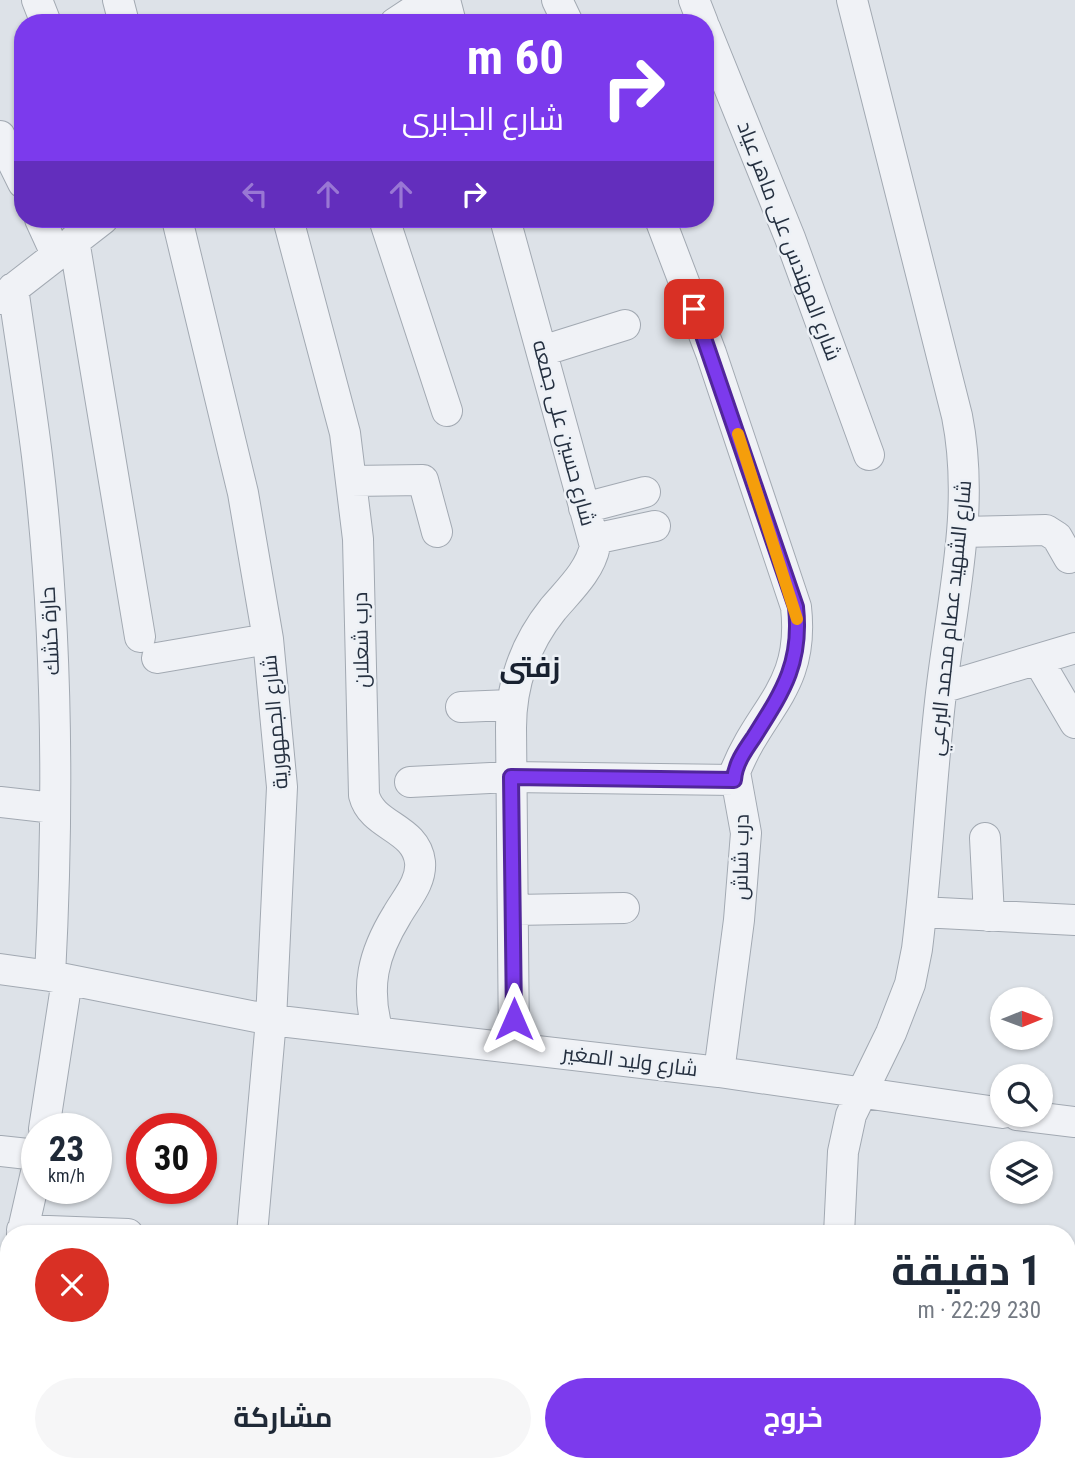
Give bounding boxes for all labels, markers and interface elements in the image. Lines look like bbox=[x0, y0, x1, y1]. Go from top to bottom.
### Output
text: 60 m bbox=[467, 29, 564, 86]
icon: right bbox=[588, 42, 679, 133]
text: شارع الجابرى bbox=[402, 100, 564, 138]
street label: شارع المهندس على ماهر عياد bbox=[730, 118, 846, 365]
icon: left bbox=[236, 175, 274, 213]
icon: ahead bbox=[309, 175, 347, 213]
icon: ahead bbox=[382, 175, 420, 213]
icon: right bbox=[455, 175, 493, 213]
pin bbox=[664, 279, 724, 339]
icon: arrive bbox=[675, 290, 713, 328]
street label: شارع حسين على جمعه bbox=[526, 337, 600, 529]
street label: شارع الشهيد عصام محمد البرعي bbox=[924, 479, 980, 757]
street label: حارة كشك bbox=[36, 586, 64, 676]
street label: درب شعلان bbox=[348, 592, 375, 688]
district label: زفتى bbox=[500, 651, 560, 684]
street label: شارع الجمهورية bbox=[257, 654, 295, 790]
street label: درب شاش bbox=[728, 814, 755, 900]
position arrow bbox=[477, 982, 551, 1056]
north arrow bbox=[990, 987, 1054, 1050]
map controls bbox=[990, 987, 1053, 1204]
street label: شارع وليد المغير bbox=[560, 1041, 699, 1083]
button: search bbox=[990, 1064, 1053, 1127]
speed limit sign: 30 bbox=[126, 1113, 217, 1204]
text: 23 bbox=[49, 1129, 84, 1170]
button: layers bbox=[990, 1141, 1053, 1204]
text: km/h bbox=[48, 1165, 85, 1186]
text: 1 دقيقة bbox=[891, 1246, 1041, 1295]
button: close bbox=[35, 1248, 109, 1322]
text: 230 m · 22:29 bbox=[917, 1297, 1041, 1324]
button: مشاركة bbox=[35, 1378, 531, 1458]
button: خروج bbox=[545, 1378, 1041, 1458]

